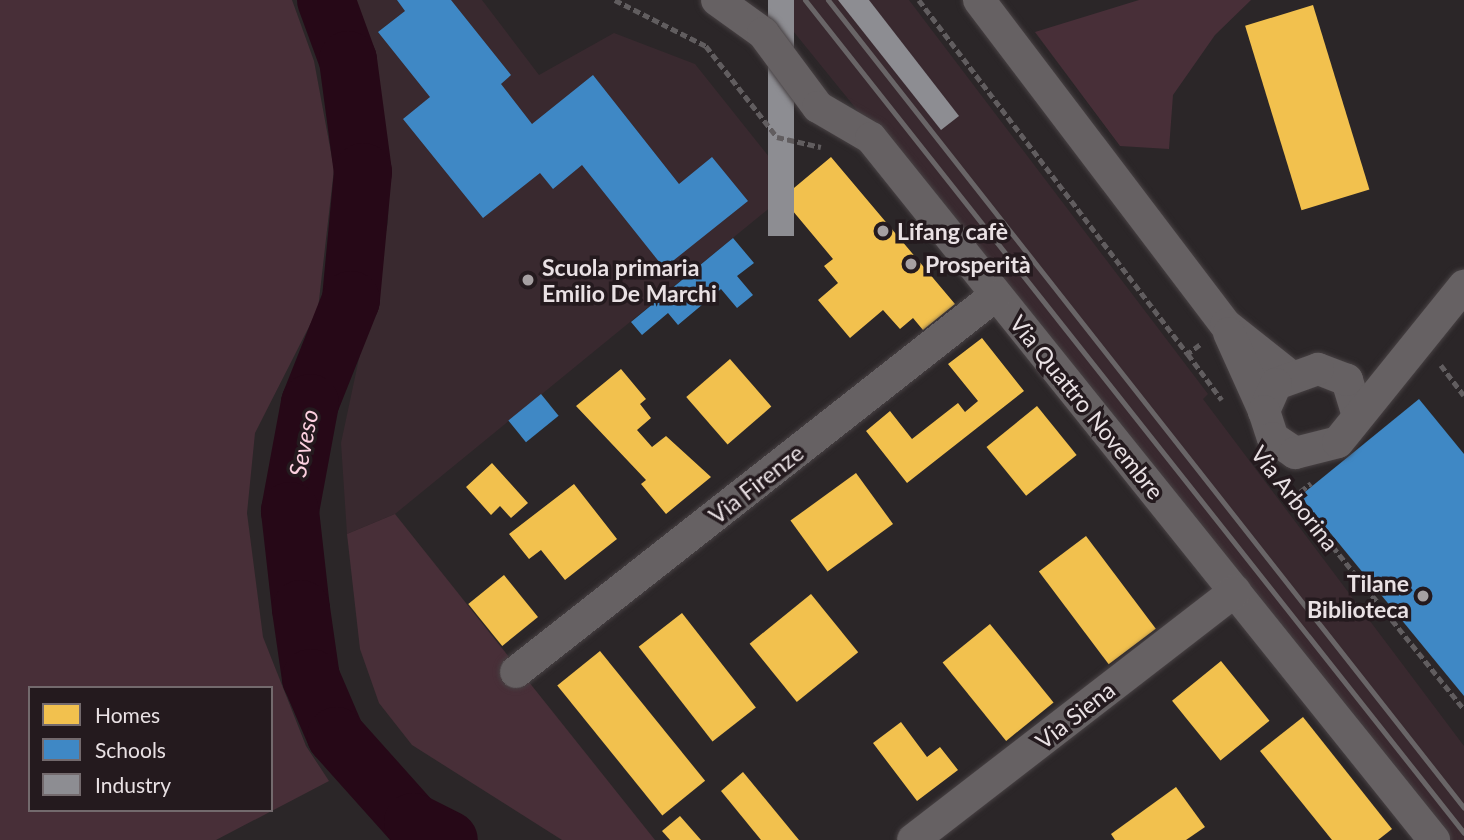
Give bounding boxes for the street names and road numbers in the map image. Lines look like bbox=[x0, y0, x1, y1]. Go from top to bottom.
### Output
street label: Via Quattro Novembre bbox=[1004, 309, 1170, 505]
street label: Via Firenze bbox=[703, 439, 809, 529]
street label: Via Arborina bbox=[1245, 440, 1345, 556]
street label: Via Siena bbox=[1030, 676, 1120, 754]

